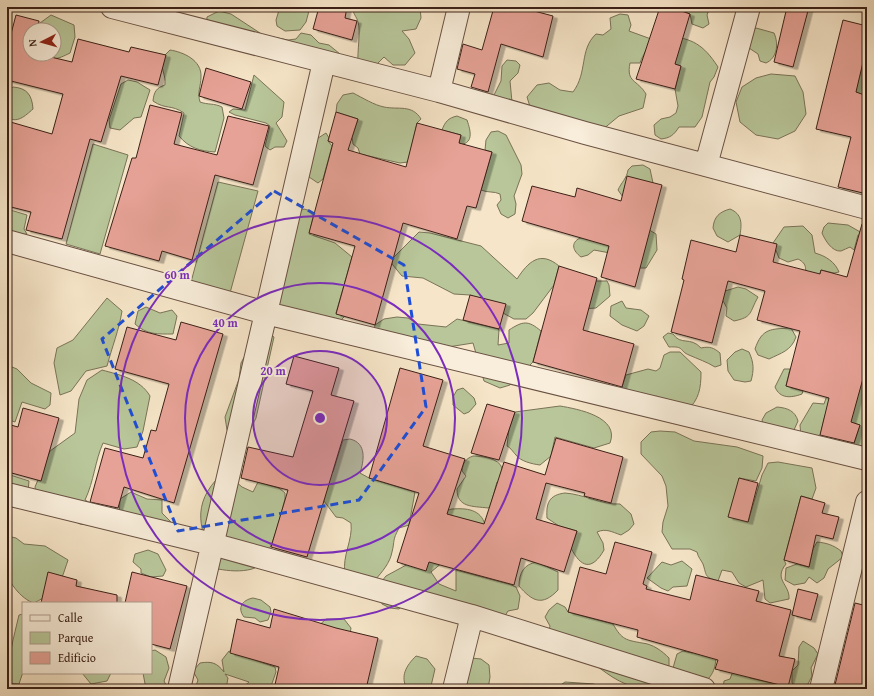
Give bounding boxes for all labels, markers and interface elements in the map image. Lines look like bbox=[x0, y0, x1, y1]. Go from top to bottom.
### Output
north arrow bbox=[22, 22, 62, 62]
text: N bbox=[24, 38, 40, 48]
text: 60 m bbox=[164, 266, 190, 283]
text: 40 m bbox=[212, 314, 238, 331]
text: 20 m bbox=[260, 362, 286, 379]
centre of rings bbox=[313, 411, 327, 425]
legend bbox=[22, 602, 152, 674]
text: Calle bbox=[58, 609, 83, 626]
text: Parque bbox=[58, 629, 94, 646]
text: Edificio bbox=[58, 649, 96, 666]

